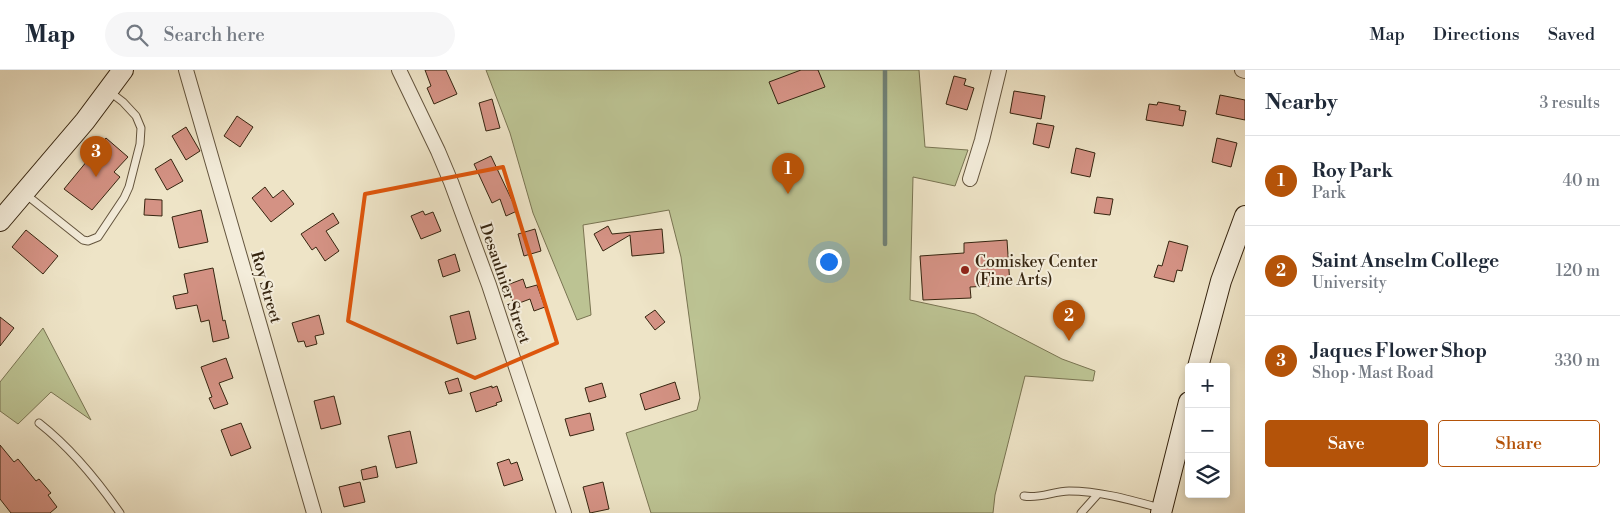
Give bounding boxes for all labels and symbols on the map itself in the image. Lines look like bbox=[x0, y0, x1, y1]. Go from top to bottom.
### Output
pin: 3 bbox=[80, 136, 112, 177]
pin: 1 bbox=[772, 153, 804, 194]
street label: Desaulnier Street bbox=[475, 220, 535, 346]
street label: Roy Street bbox=[246, 249, 286, 326]
your location bbox=[816, 249, 842, 275]
place label: Comiskey Center (Fine Arts) bbox=[975, 252, 1098, 290]
marker: Comiskey Center (Fine Arts) bbox=[959, 264, 971, 276]
pin: 2 bbox=[1053, 300, 1085, 341]

